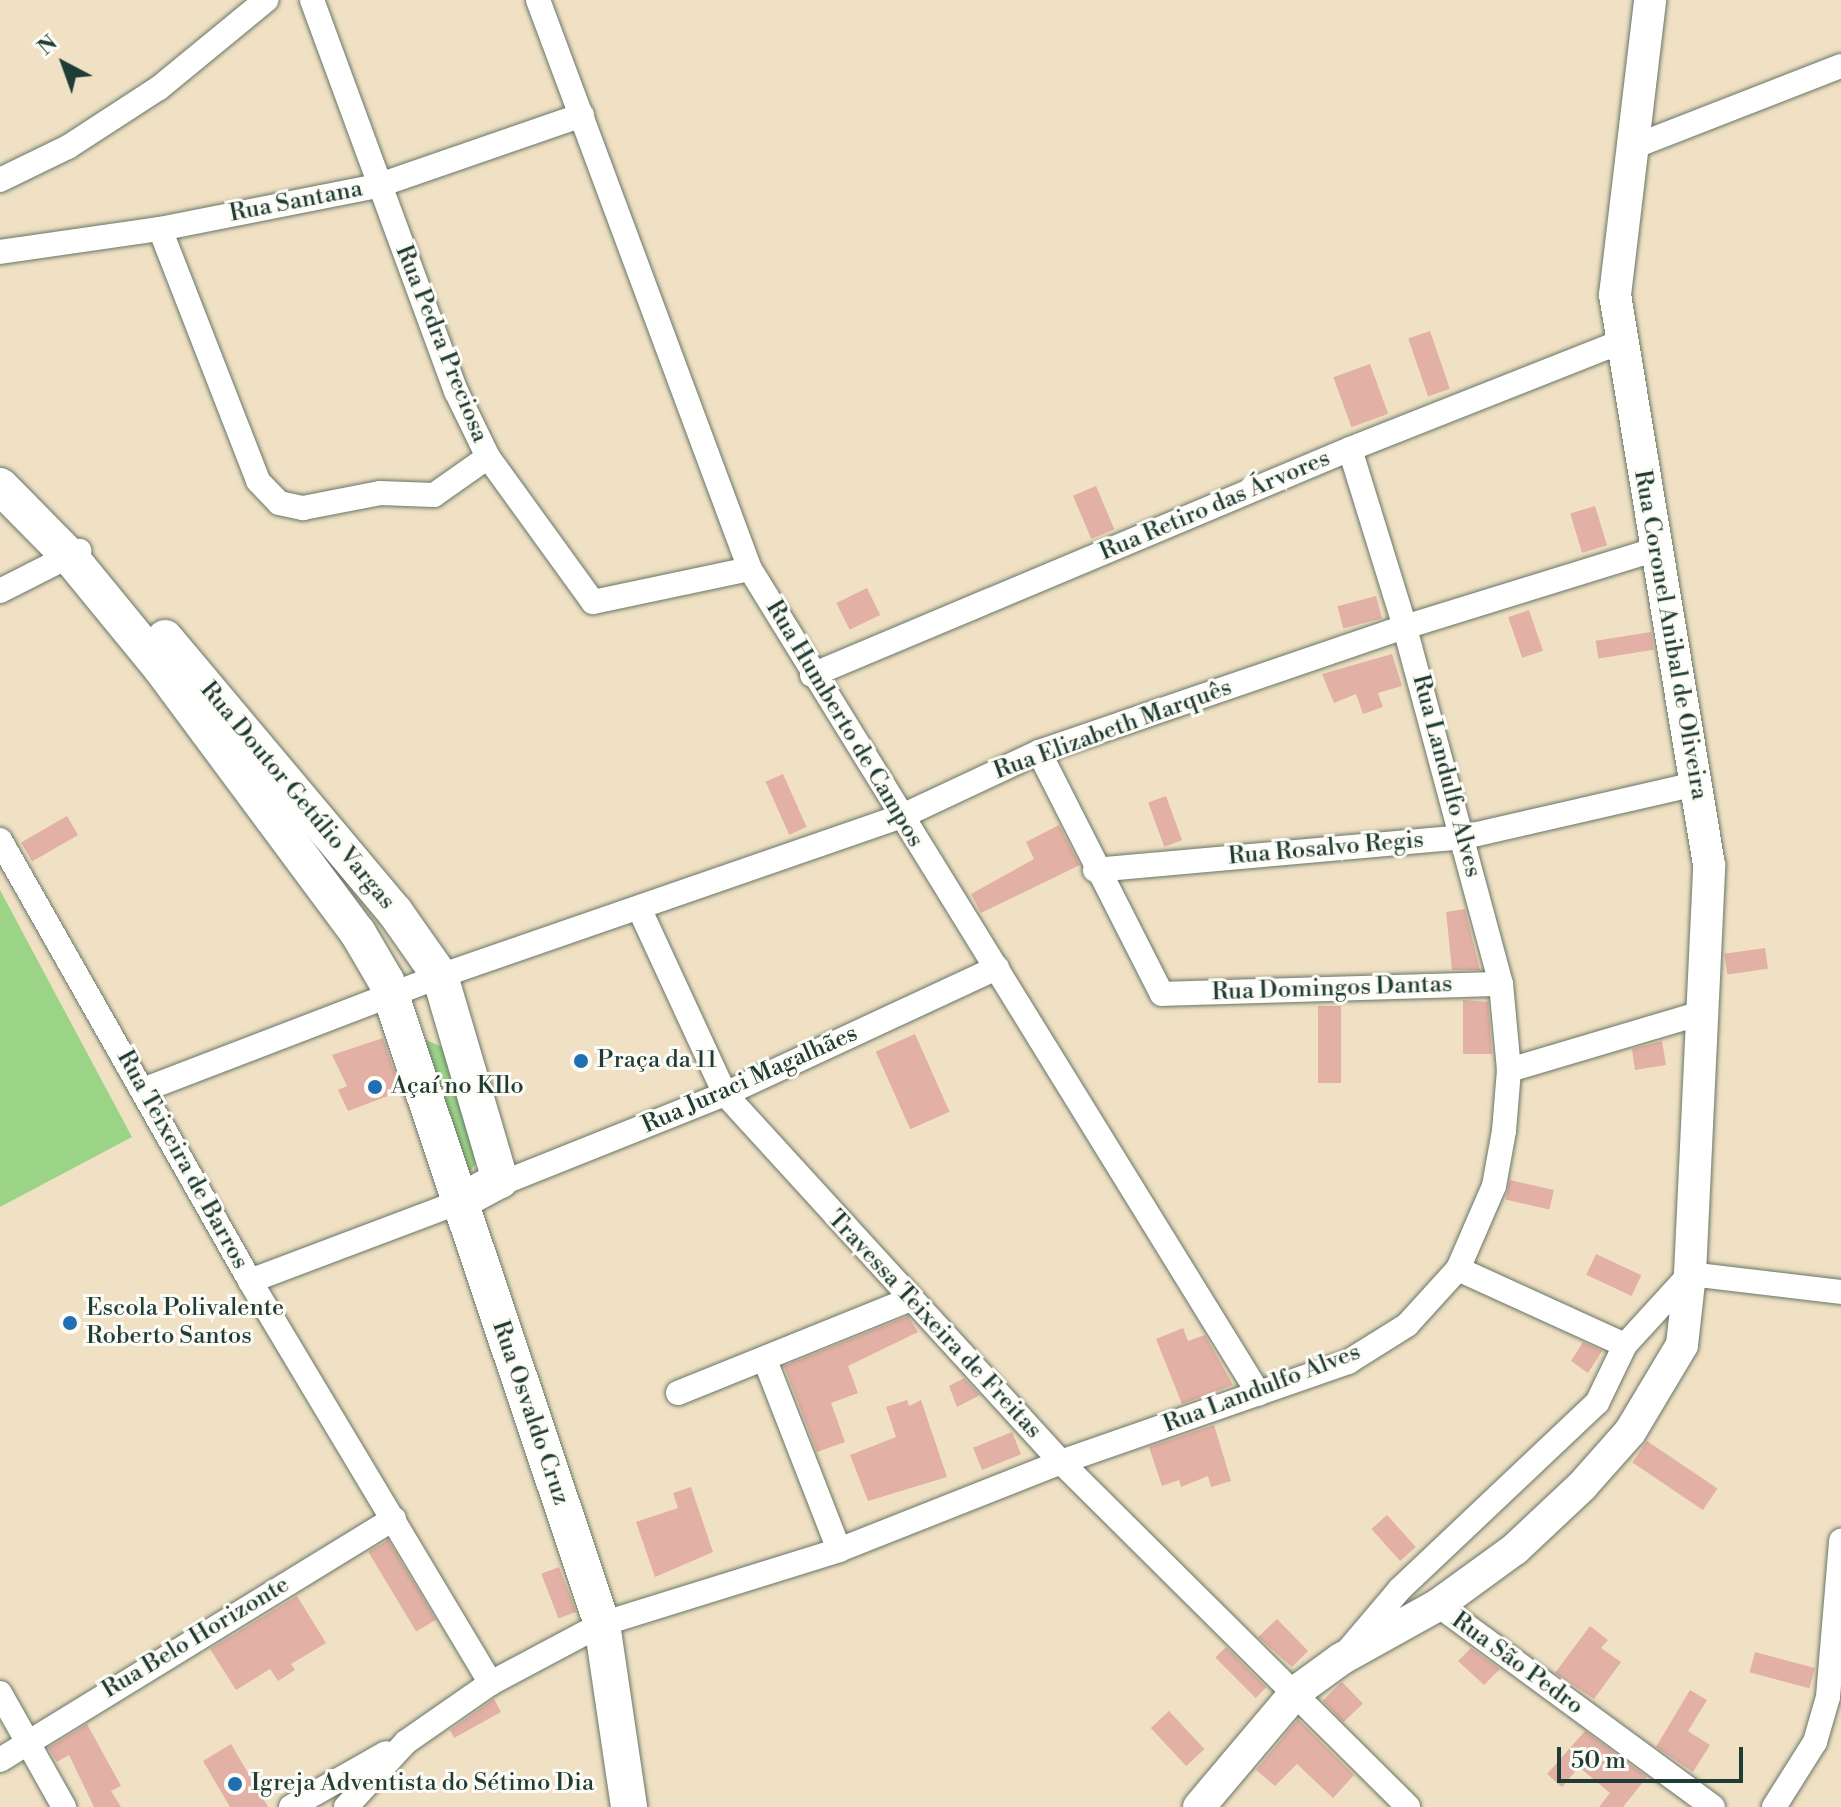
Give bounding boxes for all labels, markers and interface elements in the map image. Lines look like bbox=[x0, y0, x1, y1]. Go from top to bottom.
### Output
north arrow bbox=[24, 24, 104, 104]
text: N bbox=[33, 30, 63, 61]
street label: Rua Santana bbox=[227, 175, 365, 229]
street label: Rua Pedra Preciosa bbox=[388, 241, 494, 447]
street label: Rua Retiro das Árvores bbox=[1095, 444, 1335, 568]
street label: Rua Coronel Anibal de Oliveira bbox=[1627, 468, 1713, 802]
street label: Rua Humberto de Campos bbox=[759, 595, 929, 853]
street label: Rua Landulfo Alves bbox=[1405, 671, 1487, 881]
street label: Rua Elizabeth Marquês bbox=[990, 674, 1236, 786]
street label: Rua Doutor Getúlio Vargas bbox=[193, 676, 401, 916]
street label: Rua Rosalvo Regis bbox=[1227, 826, 1425, 872]
street label: Rua Domingos Dantas bbox=[1211, 970, 1453, 1008]
street label: Rua Juraci Magalhães bbox=[638, 1019, 862, 1141]
street label: Rua Teixeira de Barros bbox=[110, 1046, 254, 1274]
place label: Praça da 11 bbox=[597, 1047, 717, 1075]
marker: Praça da 11 bbox=[572, 1052, 590, 1070]
place label: Açaí no KIlo bbox=[391, 1073, 524, 1101]
marker: Açaí no KIlo bbox=[366, 1078, 384, 1096]
street label: Travessa Teixeira de Freitas bbox=[821, 1205, 1047, 1445]
place label: Escola Polivalente Roberto Santos bbox=[86, 1295, 284, 1351]
marker: Escola Polivalente Roberto Santos bbox=[61, 1314, 79, 1332]
street label: Rua Osvaldo Cruz bbox=[485, 1317, 575, 1509]
street label: Rua Landulfo Alves bbox=[1159, 1338, 1365, 1440]
street label: Rua Belo Horizonte bbox=[97, 1571, 295, 1705]
street label: Rua São Pedro bbox=[1445, 1607, 1589, 1721]
scale bar bbox=[1561, 1731, 1747, 1781]
text: 50 m bbox=[1571, 1746, 1626, 1776]
place label: Igreja Adventista do Sétimo Dia bbox=[251, 1770, 594, 1798]
marker: Igreja Adventista do Sétimo Dia bbox=[226, 1775, 244, 1793]

